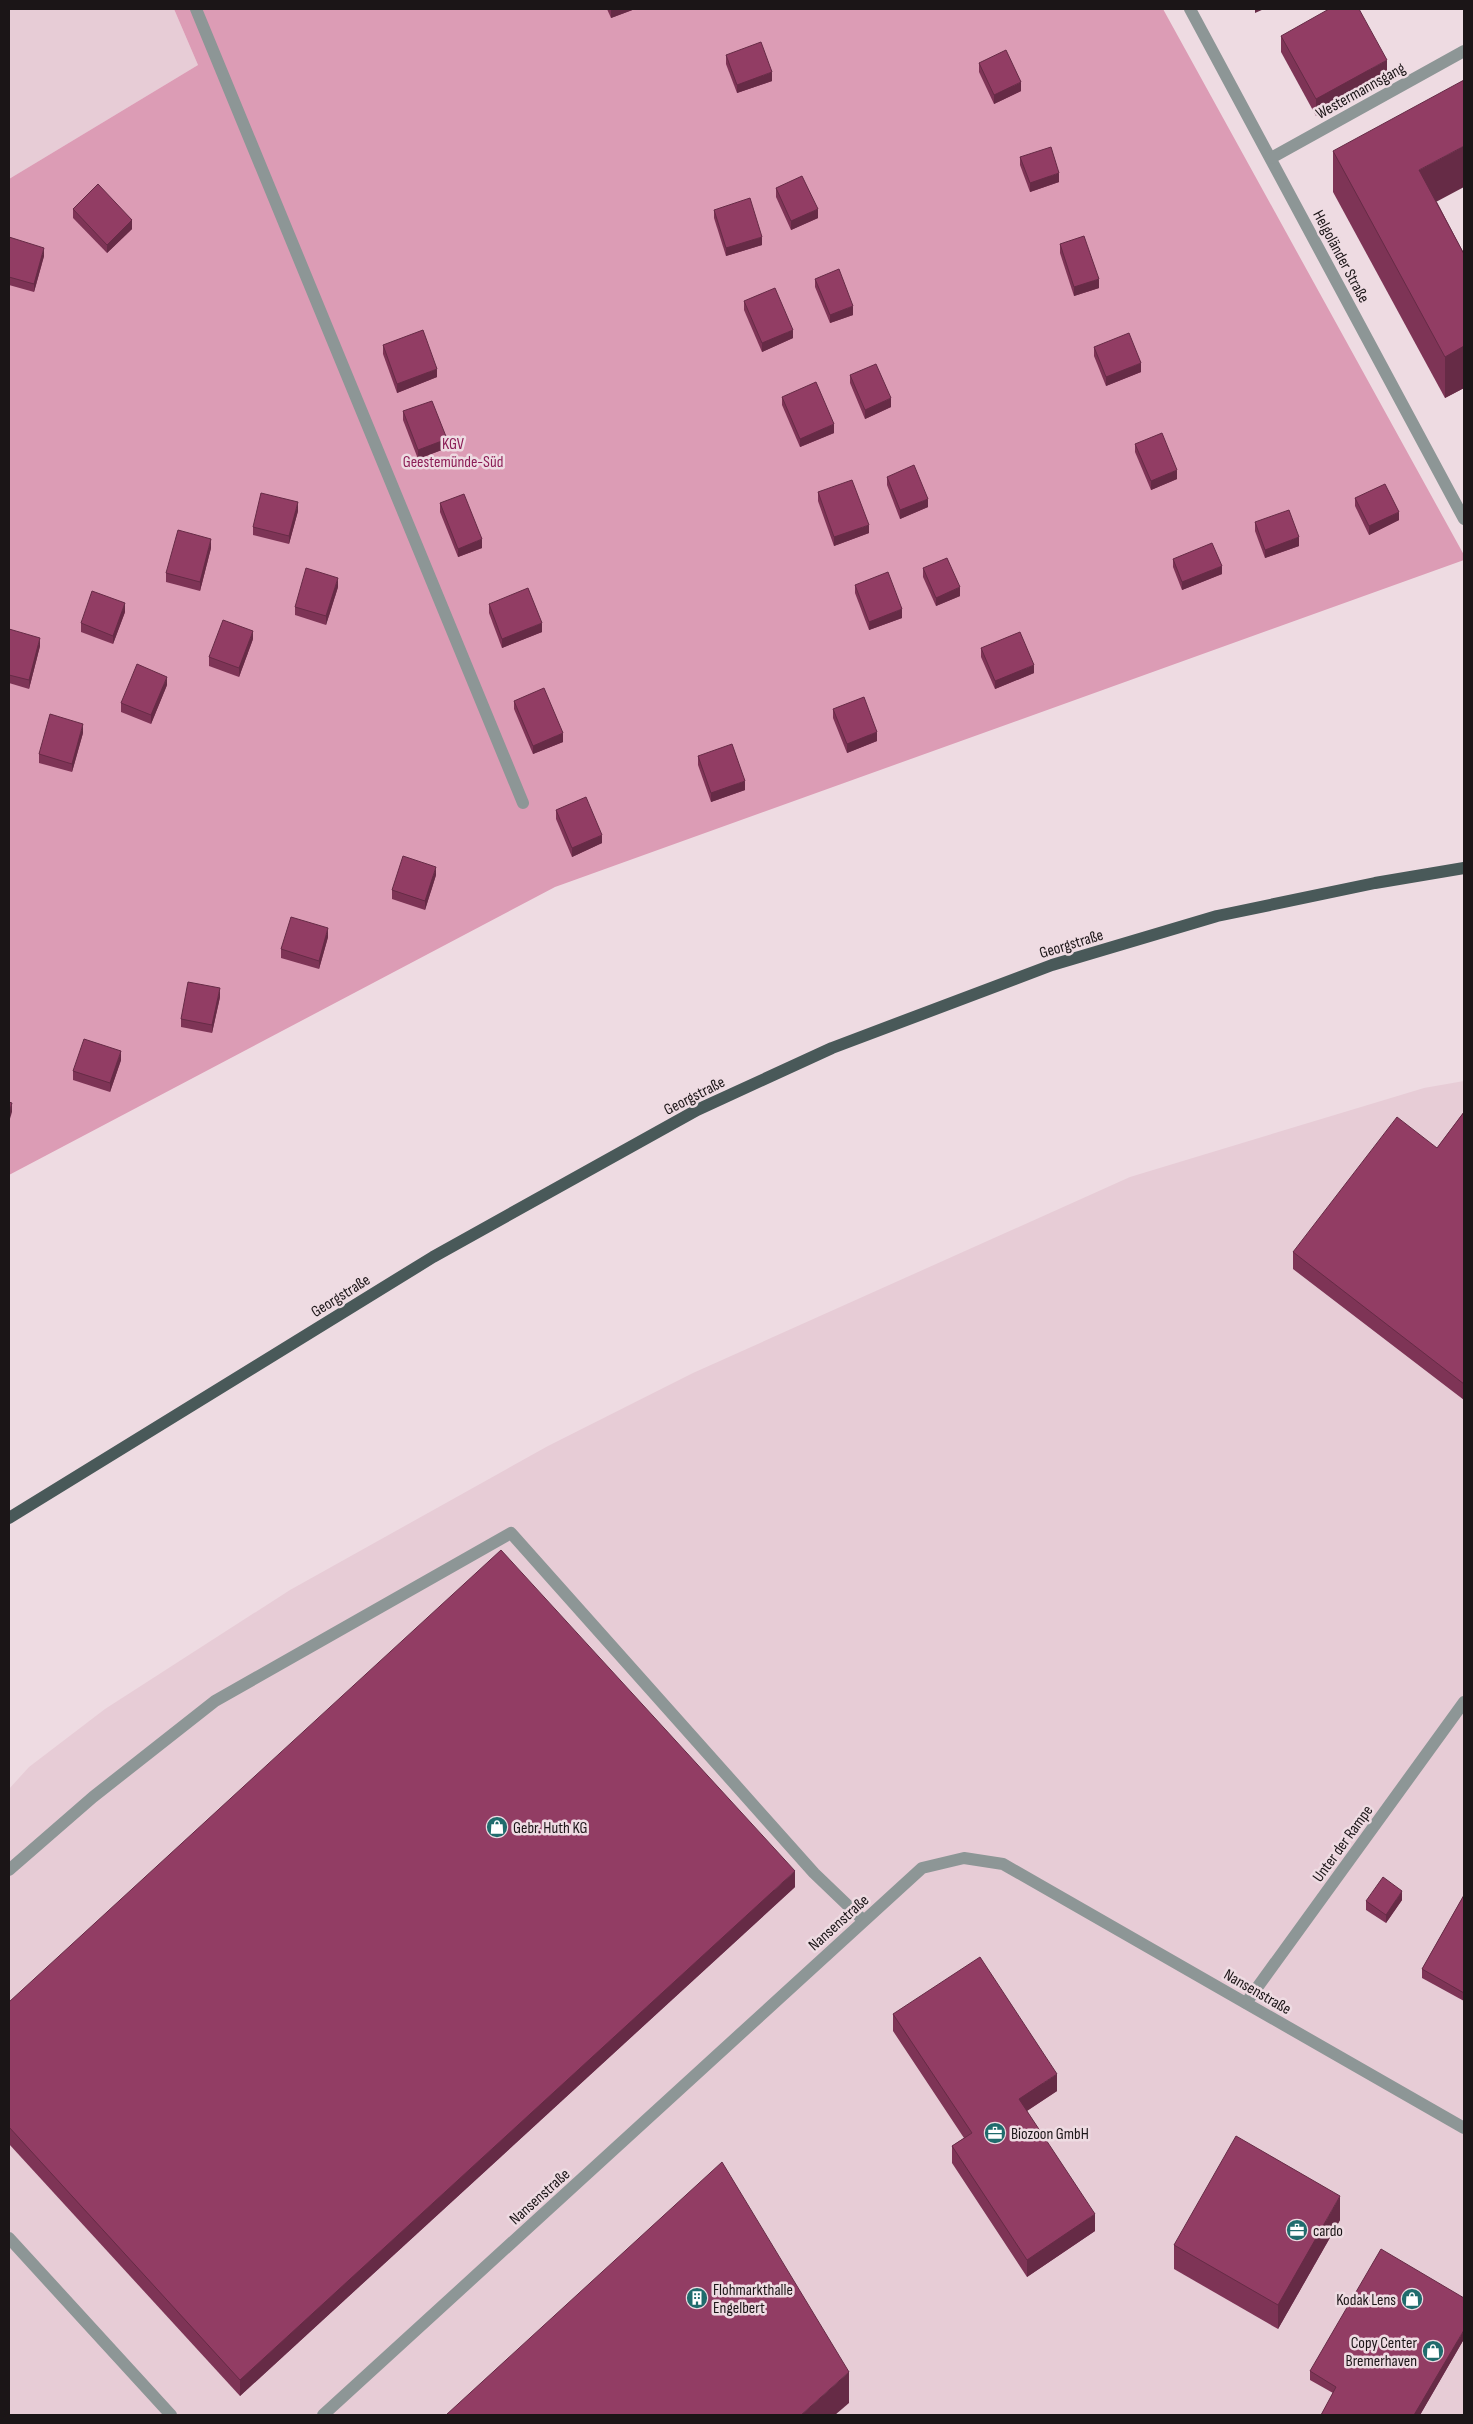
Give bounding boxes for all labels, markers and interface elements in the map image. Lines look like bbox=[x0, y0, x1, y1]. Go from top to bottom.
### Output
street label: Westermannsgang bbox=[1313, 59, 1409, 124]
street label: Helgoländer Straße bbox=[1308, 207, 1373, 306]
park label: KGV Geestemünde-Süd bbox=[403, 435, 503, 472]
street label: Georgstraße bbox=[1037, 926, 1106, 963]
street label: Georgstraße bbox=[661, 1073, 728, 1120]
street label: Georgstraße bbox=[308, 1271, 374, 1322]
street label: Unter der Rampe bbox=[1309, 1802, 1377, 1886]
shop icon: Gebr. Huth KG bbox=[485, 1815, 509, 1839]
place label: Gebr. Huth KG bbox=[513, 1819, 587, 1838]
street label: Nansenstraße bbox=[805, 1891, 873, 1955]
street label: Nansenstraße bbox=[1220, 1965, 1294, 2019]
office icon: Biozoon GmbH bbox=[983, 2121, 1007, 2145]
place label: Biozoon GmbH bbox=[1011, 2125, 1089, 2144]
street label: Nansenstraße bbox=[506, 2165, 574, 2229]
office icon: cardo bbox=[1285, 2218, 1309, 2242]
place label: cardo bbox=[1313, 2222, 1343, 2241]
place label: Flohmarkthalle Engelbert bbox=[713, 2281, 793, 2318]
building icon: Flohmarkthalle Engelbert bbox=[685, 2286, 709, 2310]
shop icon: Kodak Lens bbox=[1400, 2287, 1424, 2311]
place label: Kodak Lens bbox=[1336, 2291, 1396, 2310]
place label: Copy Center Bremerhaven bbox=[1346, 2334, 1417, 2371]
shop icon: Copy Center Bremerhaven bbox=[1421, 2339, 1445, 2363]

